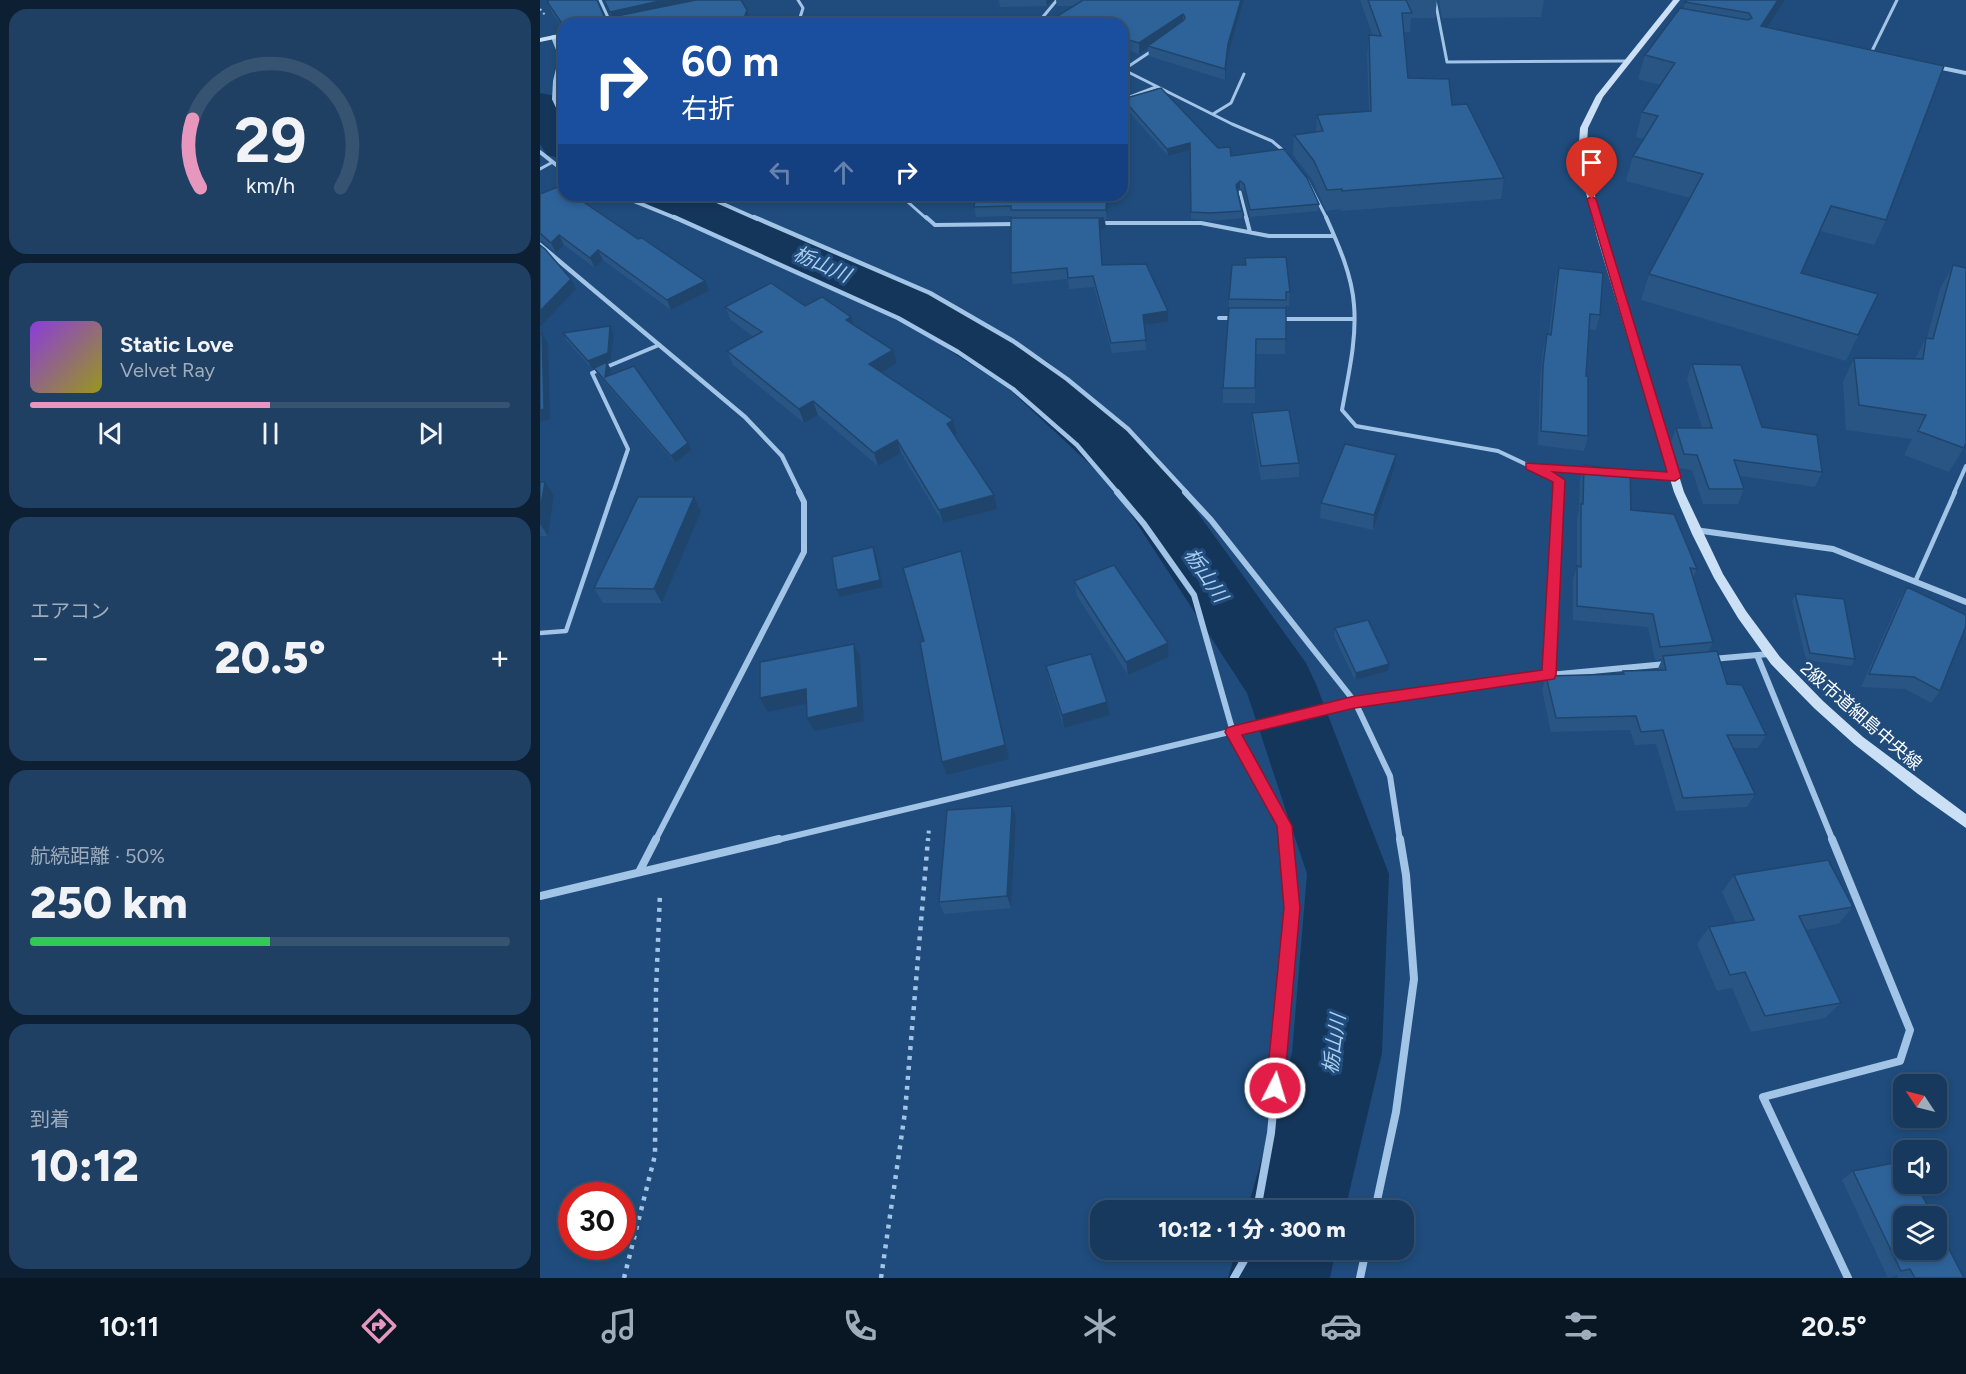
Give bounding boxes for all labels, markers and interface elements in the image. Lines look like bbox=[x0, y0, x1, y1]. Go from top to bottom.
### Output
text: 60 m bbox=[681, 36, 779, 87]
icon: right bbox=[582, 42, 660, 120]
text: 右折 bbox=[681, 92, 735, 125]
text: 29 bbox=[234, 104, 306, 179]
pin bbox=[1566, 137, 1617, 199]
icon: arrive bbox=[1575, 146, 1608, 179]
icon: left bbox=[764, 156, 797, 189]
icon: ahead bbox=[827, 156, 860, 189]
icon: right bbox=[890, 156, 923, 189]
text: km/h bbox=[246, 174, 294, 199]
water label: 栃山川 bbox=[790, 241, 856, 288]
text: Static Love bbox=[120, 331, 234, 358]
text: Velvet Ray bbox=[120, 358, 215, 382]
icon: previous bbox=[94, 417, 127, 450]
icon: pause bbox=[254, 417, 287, 450]
icon: next bbox=[414, 417, 447, 450]
water label: 栃山川 bbox=[1179, 543, 1234, 608]
text: エアコン bbox=[30, 599, 110, 623]
text: 20.5° bbox=[214, 630, 326, 684]
text: − bbox=[30, 638, 51, 677]
text: + bbox=[489, 638, 510, 677]
street label: 2級市道細島中央線 bbox=[1796, 657, 1926, 775]
text: 航続距離 · 50% bbox=[30, 844, 165, 868]
text: 250 km bbox=[30, 875, 188, 929]
water label: 栃山川 bbox=[1318, 1011, 1350, 1075]
position arrow bbox=[1243, 1056, 1307, 1120]
north arrow bbox=[1893, 1074, 1947, 1128]
map controls bbox=[1893, 1074, 1947, 1260]
text: 到着 bbox=[30, 1107, 70, 1131]
text: 10:12 bbox=[30, 1138, 139, 1192]
button: sound bbox=[1893, 1140, 1947, 1194]
speed limit sign: 30 bbox=[558, 1182, 636, 1260]
button: layers bbox=[1893, 1206, 1947, 1260]
text: 10:12 · 1 分 · 300 m bbox=[1158, 1216, 1346, 1243]
icon: directions bbox=[358, 1305, 400, 1347]
icon: music bbox=[598, 1305, 640, 1347]
icon: phone bbox=[839, 1305, 881, 1347]
icon: climate bbox=[1079, 1305, 1121, 1347]
icon: car bbox=[1320, 1305, 1362, 1347]
icon: filters bbox=[1560, 1305, 1602, 1347]
text: 10:11 bbox=[99, 1310, 159, 1343]
text: 20.5° bbox=[1801, 1310, 1867, 1343]

